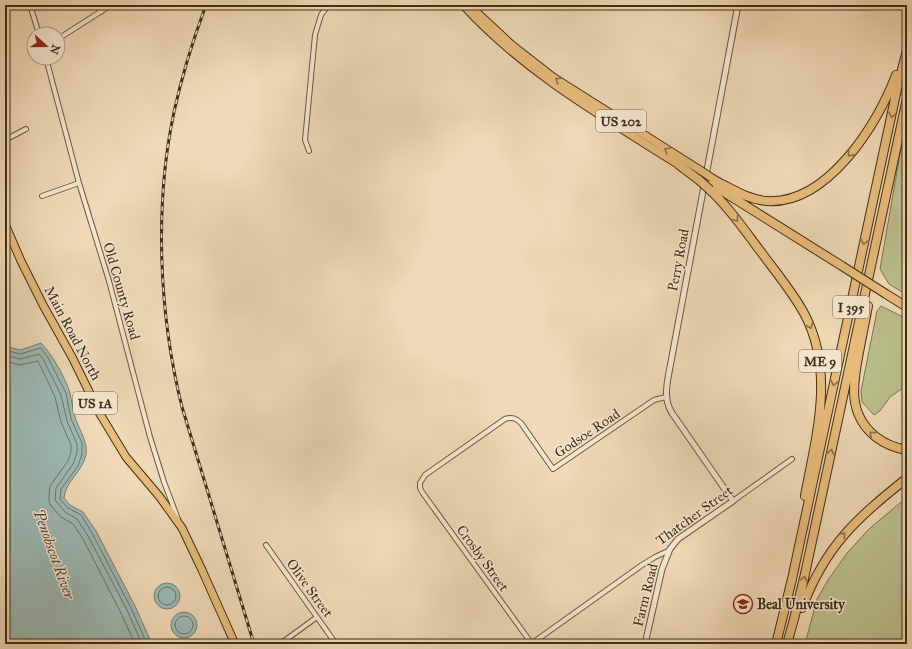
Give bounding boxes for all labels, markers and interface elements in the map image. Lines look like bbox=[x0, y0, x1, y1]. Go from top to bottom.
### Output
north arrow bbox=[26, 26, 66, 66]
text: N bbox=[47, 43, 63, 57]
one-way arrow bbox=[555, 77, 562, 85]
road number: US 202 bbox=[596, 110, 646, 132]
one-way arrow bbox=[888, 112, 896, 118]
one-way arrow bbox=[664, 147, 671, 154]
one-way arrow bbox=[847, 149, 855, 157]
one-way arrow bbox=[731, 215, 738, 222]
street label: Perry Road bbox=[664, 227, 693, 293]
one-way arrow bbox=[861, 239, 869, 245]
street label: Old County Road bbox=[99, 240, 144, 342]
street label: Main Road North bbox=[41, 283, 105, 383]
road number: I 395 bbox=[833, 296, 869, 318]
one-way arrow bbox=[805, 321, 813, 329]
road number: ME 9 bbox=[799, 350, 841, 372]
one-way arrow bbox=[831, 380, 839, 386]
road number: US 1A bbox=[73, 392, 117, 414]
street label: Godsoe Road bbox=[551, 405, 623, 462]
one-way arrow bbox=[870, 431, 877, 438]
one-way arrow bbox=[827, 449, 835, 455]
street label: Thatcher Street bbox=[653, 482, 736, 549]
water label: Penobscot River bbox=[29, 506, 79, 602]
street label: Crosby Street bbox=[453, 522, 512, 595]
one-way arrow bbox=[838, 532, 845, 540]
street label: Olive Street bbox=[283, 556, 337, 621]
street label: Farm Road bbox=[629, 562, 662, 629]
one-way arrow bbox=[799, 576, 807, 582]
school or university icon: Beal University bbox=[732, 593, 754, 615]
place label: Beal University bbox=[757, 596, 846, 614]

